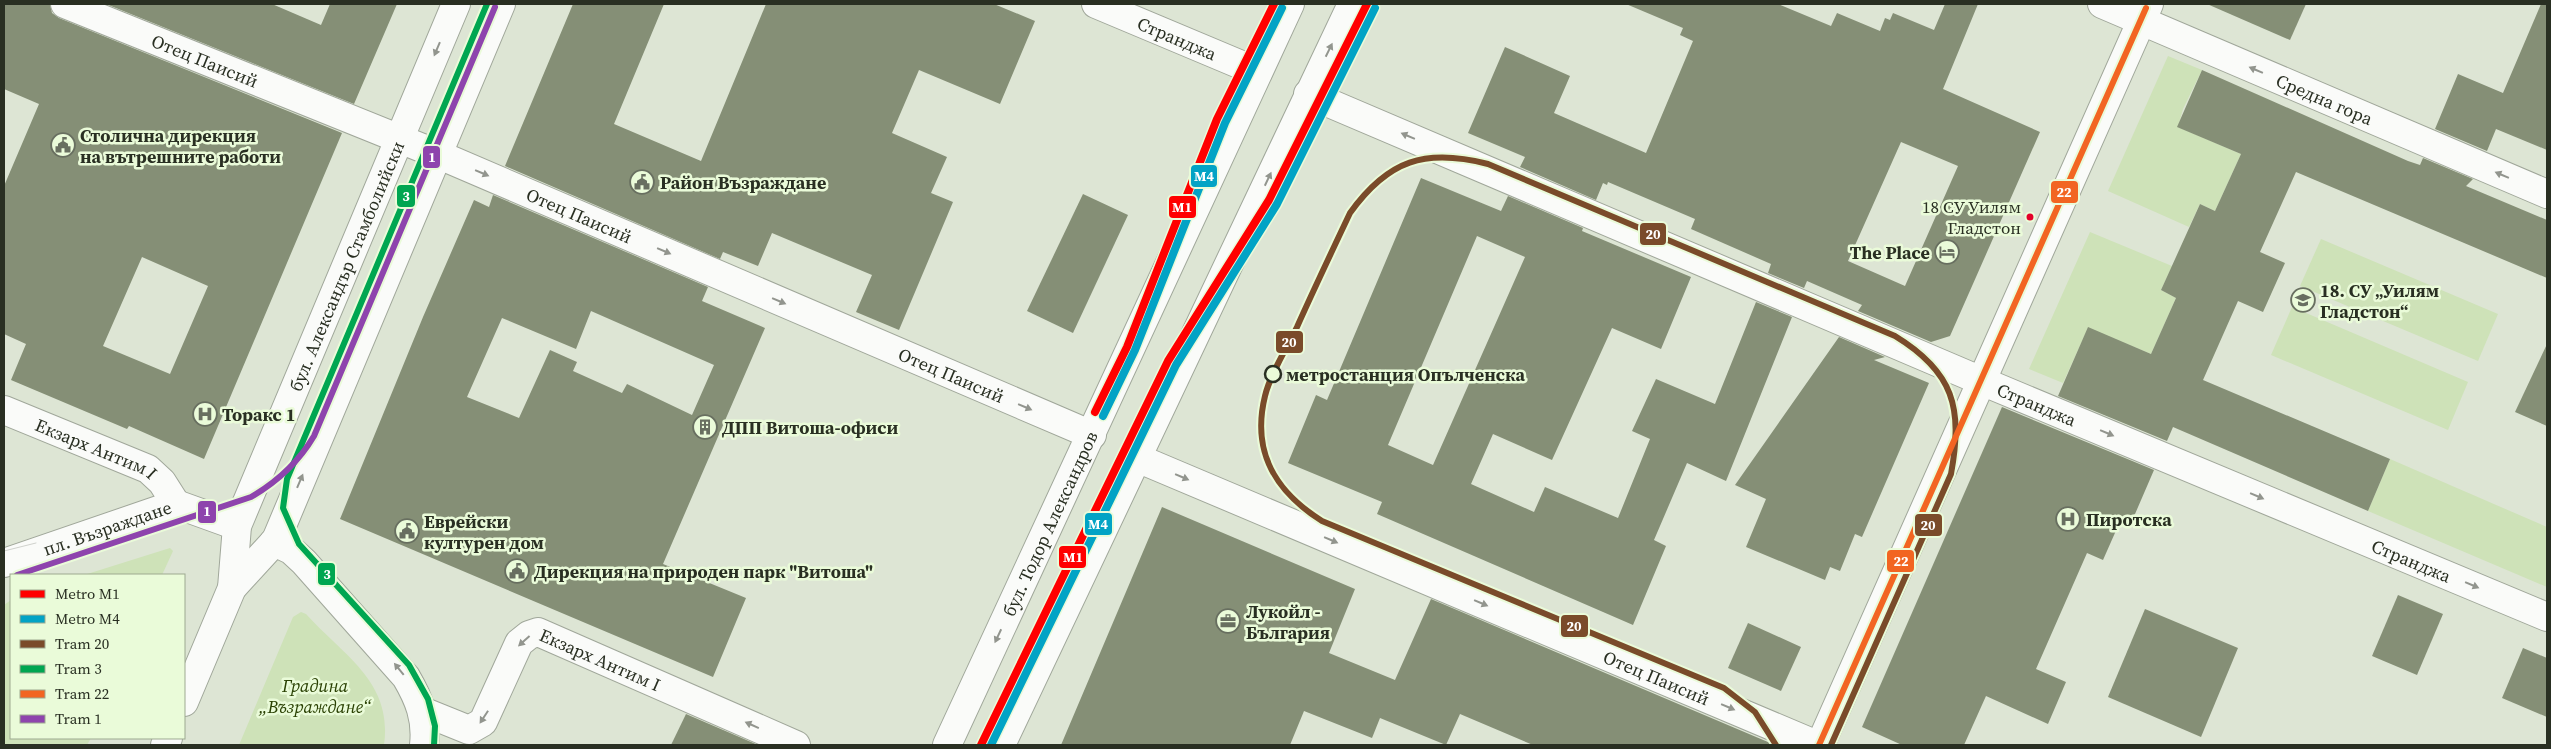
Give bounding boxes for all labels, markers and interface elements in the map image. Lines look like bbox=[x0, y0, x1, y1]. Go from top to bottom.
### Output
street label: Странджа bbox=[1134, 10, 1221, 66]
street label: Отец Паисий bbox=[148, 28, 262, 93]
one-way arrow bbox=[433, 42, 441, 57]
one-way arrow bbox=[1325, 43, 1333, 57]
one-way arrow bbox=[2249, 65, 2263, 73]
street label: Средна гора bbox=[2272, 67, 2378, 131]
place label: Столична дирекция на вътрешните работи bbox=[80, 123, 281, 169]
public building icon: Столична дирекция на вътрешните работи bbox=[50, 132, 76, 158]
one-way arrow bbox=[1401, 132, 1415, 140]
street label: бул. Александър Стамболийски bbox=[283, 137, 410, 395]
line badge: 1 bbox=[422, 145, 441, 169]
text: 1 bbox=[428, 147, 436, 167]
line badge: M4 bbox=[1190, 164, 1218, 188]
text: M4 bbox=[1194, 166, 1214, 186]
public building icon: Район Възраждане bbox=[629, 169, 655, 195]
one-way arrow bbox=[475, 170, 489, 178]
place label: Район Възраждане bbox=[660, 170, 826, 195]
one-way arrow bbox=[2495, 170, 2509, 178]
one-way arrow bbox=[1265, 172, 1273, 186]
line badge: 22 bbox=[2050, 180, 2079, 204]
street label: Отец Паисий bbox=[522, 181, 636, 249]
text: 22 bbox=[2056, 182, 2072, 202]
line badge: 3 bbox=[396, 184, 416, 208]
text: 3 bbox=[402, 186, 410, 206]
line badge: M1 bbox=[1168, 195, 1197, 219]
place label: 18 СУ Уилям Гладстон bbox=[1922, 195, 2021, 240]
text: M1 bbox=[1172, 197, 1192, 217]
marker: 18 СУ Уилям Гладстон bbox=[2025, 212, 2035, 222]
line badge: 20 bbox=[1639, 222, 1667, 246]
text: 20 bbox=[1645, 224, 1661, 244]
hotel icon: The Place bbox=[1934, 239, 1960, 265]
place label: The Place bbox=[1850, 240, 1930, 265]
one-way arrow bbox=[657, 248, 671, 256]
place label: 18. СУ „Уилям Гладстон“ bbox=[2320, 278, 2439, 324]
school or university icon: 18. СУ „Уилям Гладстон“ bbox=[2290, 287, 2316, 313]
one-way arrow bbox=[772, 297, 786, 305]
line badge: 20 bbox=[1275, 330, 1304, 354]
text: 20 bbox=[1281, 332, 1297, 352]
street label: Отец Паисий bbox=[895, 341, 1008, 409]
place label: метростанция Опълченска bbox=[1286, 362, 1525, 387]
marker: метростанция Опълченска bbox=[1264, 365, 1282, 383]
street label: Странджа bbox=[1993, 376, 2081, 432]
hospital icon: Торакс 1 bbox=[192, 401, 218, 427]
place label: Торакс 1 bbox=[222, 402, 295, 427]
one-way arrow bbox=[1018, 403, 1032, 411]
street label: Екзарх Антим I bbox=[32, 412, 163, 484]
building icon: ДПП Витоша-офиси bbox=[692, 414, 718, 440]
place label: ДПП Витоша-офиси bbox=[722, 415, 899, 440]
street label: бул. Тодор Александров bbox=[996, 427, 1103, 620]
one-way arrow bbox=[2100, 430, 2115, 438]
one-way arrow bbox=[1175, 473, 1189, 481]
one-way arrow bbox=[296, 474, 304, 488]
one-way arrow bbox=[2250, 492, 2265, 500]
street label: пл. Възраждане bbox=[40, 494, 175, 561]
line badge: 1 bbox=[197, 500, 217, 524]
text: 1 bbox=[203, 501, 211, 521]
hospital icon: Пиротска bbox=[2055, 506, 2081, 532]
place label: Пиротска bbox=[2086, 507, 2172, 532]
place label: Еврейски културен дом bbox=[424, 509, 544, 555]
line badge: M4 bbox=[1084, 512, 1113, 536]
line badge: 20 bbox=[1914, 513, 1943, 537]
text: M4 bbox=[1088, 514, 1108, 534]
text: 20 bbox=[1920, 515, 1936, 535]
public building icon: Еврейски културен дом bbox=[394, 518, 420, 544]
street label: Странджа bbox=[2368, 533, 2456, 588]
one-way arrow bbox=[1324, 536, 1339, 544]
line badge: M1 bbox=[1058, 545, 1087, 569]
text: M1 bbox=[1063, 547, 1083, 567]
line badge: 22 bbox=[1886, 549, 1915, 573]
text: 22 bbox=[1893, 551, 1909, 571]
public building icon: Дирекция на природен парк "Витоша" bbox=[504, 558, 530, 584]
place label: Дирекция на природен парк "Витоша" bbox=[534, 559, 873, 584]
line badge: 3 bbox=[317, 562, 336, 586]
text: 3 bbox=[323, 564, 331, 584]
legend bbox=[10, 574, 185, 739]
one-way arrow bbox=[2465, 582, 2479, 590]
text: Metro M1 bbox=[55, 583, 120, 604]
place label: Лукойл - България bbox=[1246, 599, 1330, 645]
one-way arrow bbox=[1474, 599, 1489, 607]
text: Metro M4 bbox=[55, 608, 120, 629]
office icon: Лукойл - България bbox=[1215, 608, 1241, 634]
line badge: 20 bbox=[1560, 614, 1589, 638]
text: 20 bbox=[1566, 616, 1582, 636]
street label: Екзарх Антим I bbox=[536, 622, 665, 697]
one-way arrow bbox=[994, 629, 1002, 643]
text: Tram 20 bbox=[55, 633, 109, 654]
one-way arrow bbox=[518, 635, 530, 646]
street label: Отец Паисий bbox=[1600, 644, 1714, 711]
text: Tram 3 bbox=[55, 658, 102, 679]
one-way arrow bbox=[394, 662, 405, 675]
park label: Градина „Възраждане“ bbox=[258, 673, 373, 719]
text: Tram 22 bbox=[55, 683, 109, 704]
one-way arrow bbox=[1721, 703, 1735, 711]
text: Tram 1 bbox=[55, 708, 102, 729]
one-way arrow bbox=[479, 710, 489, 724]
one-way arrow bbox=[745, 721, 759, 729]

